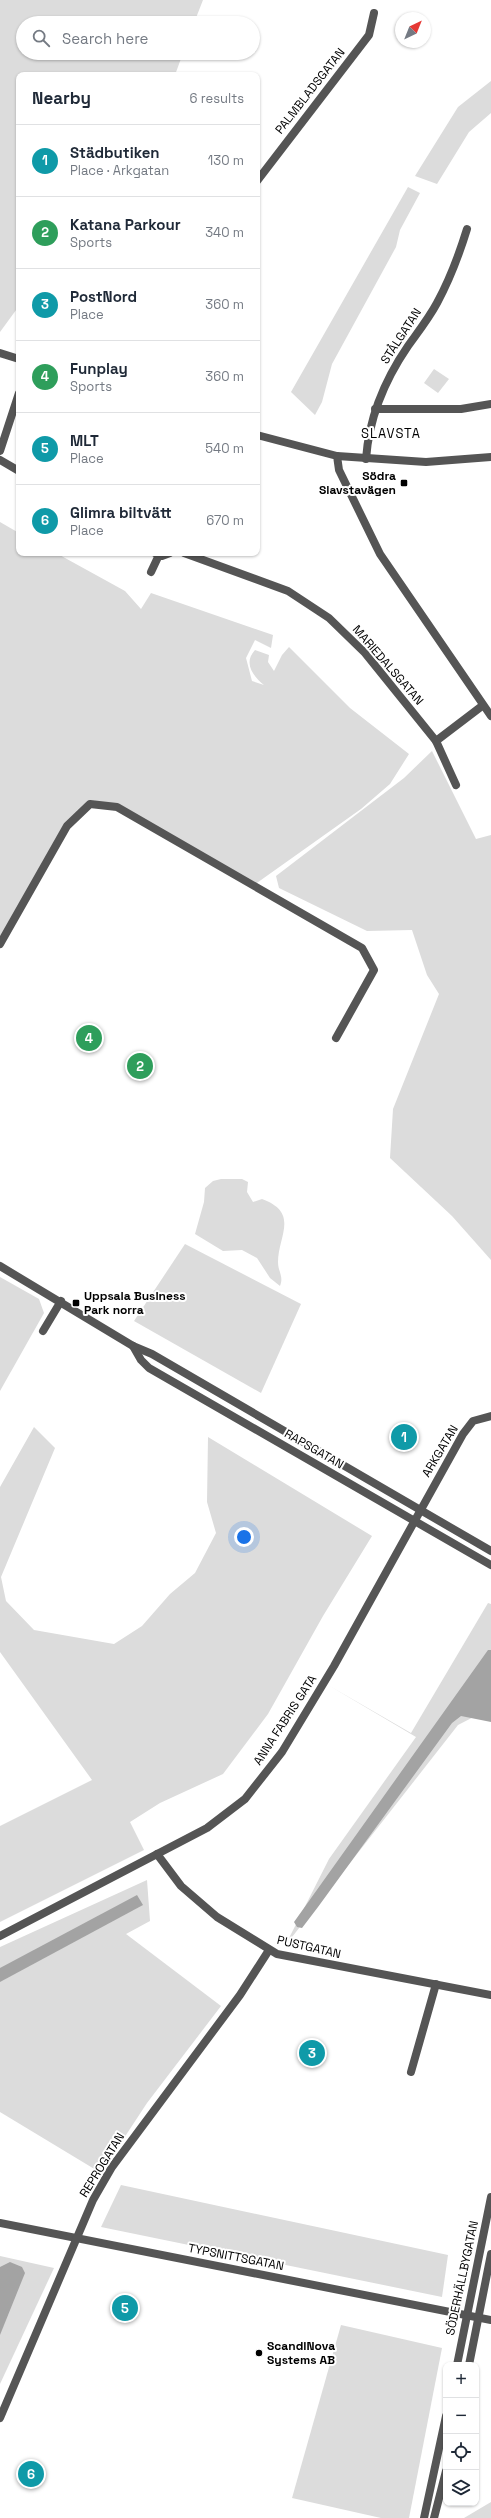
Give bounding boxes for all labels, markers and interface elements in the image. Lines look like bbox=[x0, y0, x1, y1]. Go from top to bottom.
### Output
north arrow bbox=[395, 12, 431, 48]
search box bbox=[16, 16, 260, 60]
icon: search bbox=[30, 27, 52, 49]
text: Search here bbox=[62, 29, 148, 48]
street label: PALMBLADSGATAN bbox=[271, 45, 349, 137]
text: Nearby bbox=[32, 87, 91, 109]
text: 6 results bbox=[190, 90, 244, 107]
text: Städbutiken bbox=[70, 143, 160, 162]
text: 1 bbox=[42, 152, 48, 169]
text: 130 m bbox=[208, 152, 244, 169]
text: Place · Arkgatan bbox=[70, 162, 169, 179]
text: Katana Parkour bbox=[70, 215, 181, 234]
text: 2 bbox=[41, 224, 49, 241]
text: 340 m bbox=[205, 224, 244, 241]
text: Sports bbox=[70, 234, 112, 251]
text: PostNord bbox=[70, 287, 137, 306]
text: 3 bbox=[41, 296, 49, 313]
text: 360 m bbox=[205, 296, 244, 313]
street label: STÅLGATAN bbox=[377, 305, 425, 367]
text: Place bbox=[70, 306, 104, 323]
text: Funplay bbox=[70, 359, 128, 378]
text: 4 bbox=[41, 368, 49, 385]
text: 360 m bbox=[205, 368, 244, 385]
text: Sports bbox=[70, 378, 112, 395]
district label: SLAVSTA bbox=[361, 425, 421, 442]
text: MLT bbox=[70, 431, 99, 450]
text: 5 bbox=[41, 440, 49, 457]
text: 540 m bbox=[205, 440, 244, 457]
text: Place bbox=[70, 450, 104, 467]
place label: Södra Slavstavägen bbox=[319, 468, 396, 498]
marker: Södra Slavstavägen bbox=[399, 478, 409, 488]
text: Glimra biltvätt bbox=[70, 503, 172, 522]
text: 6 bbox=[41, 512, 49, 529]
text: 670 m bbox=[206, 512, 244, 529]
text: Place bbox=[70, 522, 104, 539]
street label: MARIEDALSGATAN bbox=[349, 622, 427, 708]
pin: 4 bbox=[76, 1023, 102, 1053]
pin: 2 bbox=[127, 1051, 153, 1081]
place label: Uppsala Business Park norra bbox=[84, 1288, 185, 1318]
marker: Uppsala Business Park norra bbox=[71, 1298, 81, 1308]
pin: 1 bbox=[391, 1422, 417, 1452]
street label: ARKGATAN bbox=[418, 1422, 462, 1480]
street label: RAPSGATAN bbox=[281, 1426, 347, 1472]
your location bbox=[234, 1527, 254, 1547]
street label: ANNA FABRIS GATA bbox=[250, 1671, 320, 1768]
street label: PUSTGATAN bbox=[275, 1932, 343, 1962]
pin: 3 bbox=[299, 2038, 325, 2068]
street label: REPROGATAN bbox=[76, 2130, 128, 2200]
street label: SÖDERHÄLLBYGATAN bbox=[442, 2219, 482, 2337]
street label: TYPSNITTSGATAN bbox=[187, 2240, 285, 2274]
pin: 5 bbox=[112, 2293, 138, 2323]
place label: ScandiNova Systems AB bbox=[267, 2338, 335, 2368]
marker: ScandiNova Systems AB bbox=[254, 2348, 264, 2358]
map controls bbox=[443, 2362, 479, 2506]
button: + bbox=[443, 2362, 479, 2398]
button: − bbox=[443, 2398, 479, 2434]
button: locate bbox=[443, 2434, 479, 2470]
pin: 6 bbox=[18, 2459, 44, 2489]
button: layers bbox=[443, 2470, 479, 2506]

